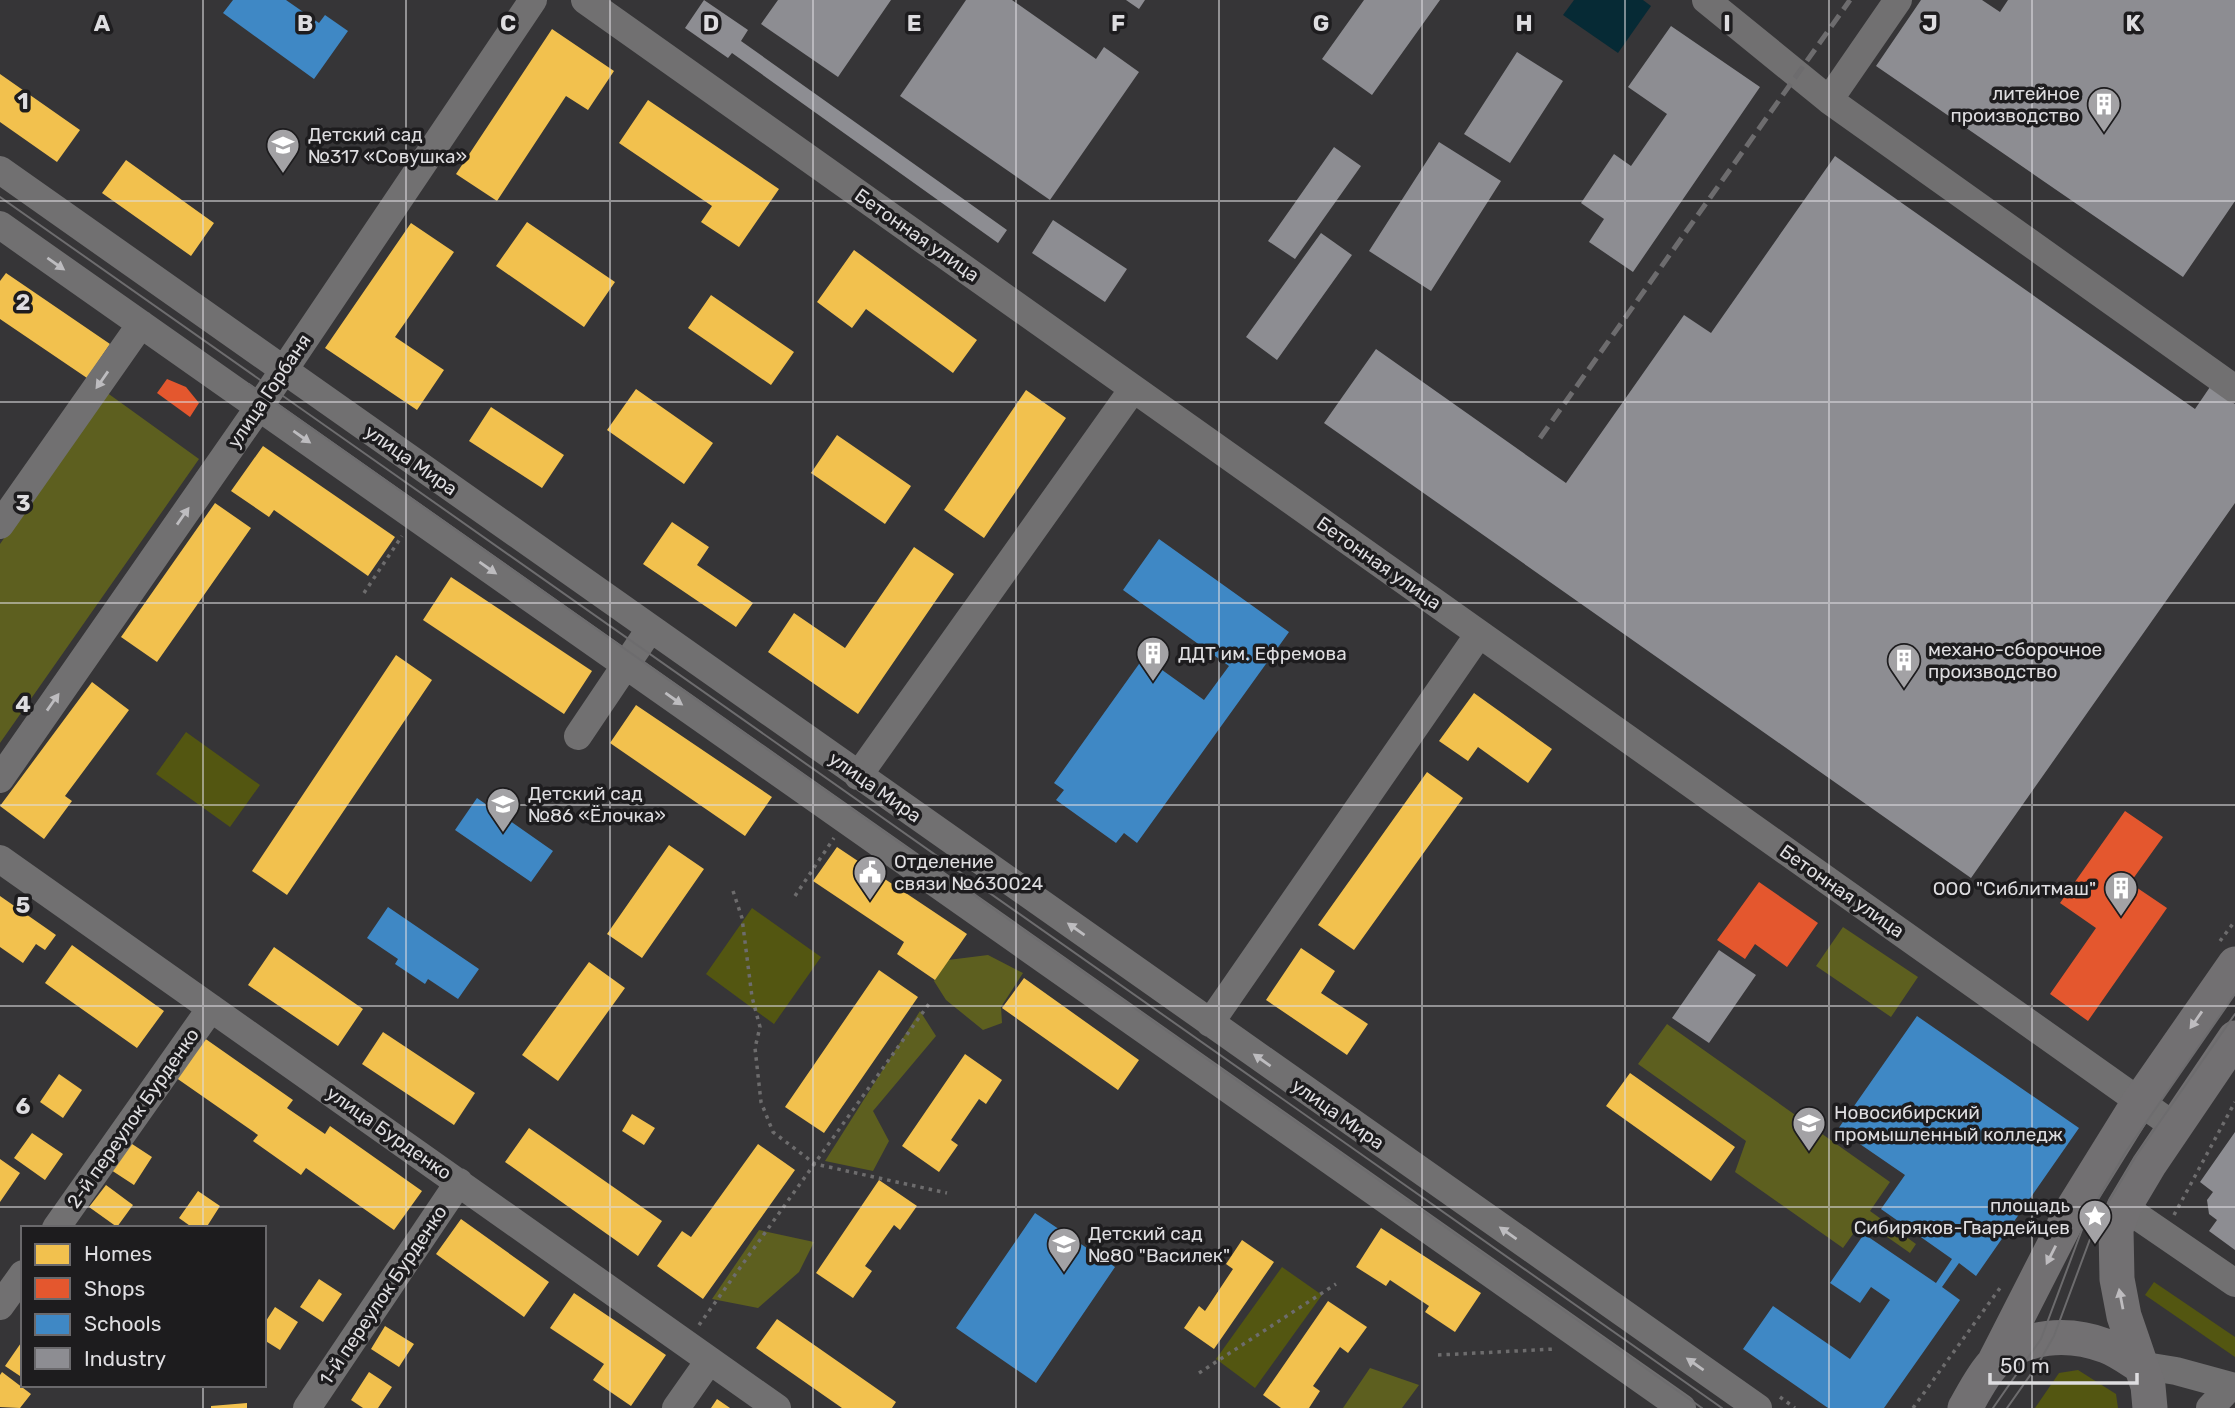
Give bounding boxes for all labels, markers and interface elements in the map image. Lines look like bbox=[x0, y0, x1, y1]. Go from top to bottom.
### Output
text: A bbox=[94, 9, 111, 37]
text: B bbox=[297, 9, 313, 37]
text: C bbox=[500, 9, 516, 37]
text: D bbox=[703, 9, 719, 37]
text: E bbox=[907, 9, 921, 37]
text: F bbox=[1111, 9, 1125, 37]
text: G bbox=[1313, 9, 1329, 37]
text: H bbox=[1515, 9, 1533, 37]
text: I bbox=[1723, 9, 1731, 37]
text: J bbox=[1922, 9, 1938, 37]
text: K bbox=[2125, 9, 2141, 37]
place label: литейное производство bbox=[1950, 82, 2080, 127]
building icon: литейное производство bbox=[2085, 85, 2123, 134]
text: 1 bbox=[17, 87, 29, 115]
place label: Детский сад №317 «Совушка» bbox=[308, 123, 467, 168]
school or university icon: Детский сад №317 «Совушка» bbox=[264, 126, 302, 175]
street label: Бетонная улица bbox=[850, 183, 984, 287]
one-way arrow bbox=[47, 257, 65, 271]
text: 2 bbox=[16, 288, 30, 316]
street label: улица Горбаня bbox=[222, 330, 316, 452]
one-way arrow bbox=[95, 371, 109, 389]
street label: улица Мира bbox=[360, 420, 462, 500]
one-way arrow bbox=[293, 430, 311, 444]
text: 3 bbox=[15, 489, 31, 517]
one-way arrow bbox=[176, 507, 190, 525]
street label: Бетонная улица bbox=[1312, 511, 1446, 615]
one-way arrow bbox=[479, 561, 497, 575]
building icon: ДДТ им. Ефремова bbox=[1134, 634, 1172, 683]
place label: механо-сборочное производство bbox=[1928, 638, 2102, 683]
building icon: механо-сборочное производство bbox=[1885, 641, 1923, 690]
place label: ДДТ им. Ефремова bbox=[1178, 642, 1347, 665]
text: 4 bbox=[15, 690, 31, 718]
one-way arrow bbox=[665, 692, 683, 706]
one-way arrow bbox=[46, 693, 59, 712]
street label: улица Мира bbox=[824, 747, 926, 827]
place label: Детский сад №86 «Ёлочка» bbox=[528, 782, 666, 827]
school or university icon: Детский сад №86 «Ёлочка» bbox=[484, 785, 522, 834]
street label: Бетонная улица bbox=[1775, 839, 1909, 943]
place label: Отделение связи №630024 bbox=[894, 850, 1043, 895]
public building icon: Отделение связи №630024 bbox=[851, 853, 889, 902]
building icon: ООО "Сиблитмаш" bbox=[2102, 869, 2140, 918]
place label: ООО "Сиблитмаш" bbox=[1933, 877, 2096, 900]
text: 5 bbox=[16, 891, 31, 919]
one-way arrow bbox=[1067, 922, 1085, 936]
one-way arrow bbox=[2189, 1011, 2203, 1029]
street label: 2-й переулок Бурденко bbox=[62, 1024, 204, 1212]
one-way arrow bbox=[1253, 1053, 1271, 1067]
street label: улица Мира bbox=[1287, 1074, 1389, 1154]
street label: улица Бурденко bbox=[322, 1081, 456, 1185]
text: 6 bbox=[16, 1092, 31, 1120]
place label: Новосибирский промышленный колледж bbox=[1834, 1101, 2063, 1146]
school or university icon: Новосибирский промышленный колледж bbox=[1790, 1104, 1828, 1153]
place label: площадь Сибиряков-Гвардейцев bbox=[1854, 1194, 2070, 1239]
place icon: площадь Сибиряков-Гвардейцев bbox=[2076, 1197, 2114, 1246]
street label: 1-й переулок Бурденко bbox=[314, 1201, 452, 1389]
place label: Детский сад №80 "Василек" bbox=[1088, 1222, 1230, 1267]
school or university icon: Детский сад №80 "Василек" bbox=[1045, 1225, 1083, 1274]
legend bbox=[21, 1226, 266, 1387]
one-way arrow bbox=[1499, 1227, 1518, 1240]
text: Homes bbox=[84, 1241, 152, 1266]
one-way arrow bbox=[2045, 1245, 2056, 1265]
text: Shops bbox=[84, 1276, 145, 1301]
one-way arrow bbox=[2115, 1288, 2126, 1310]
text: Schools bbox=[84, 1311, 161, 1336]
scale bar bbox=[1990, 1342, 2137, 1386]
text: Industry bbox=[84, 1346, 166, 1371]
text: 50 m bbox=[2000, 1353, 2050, 1378]
one-way arrow bbox=[1686, 1357, 1704, 1371]

